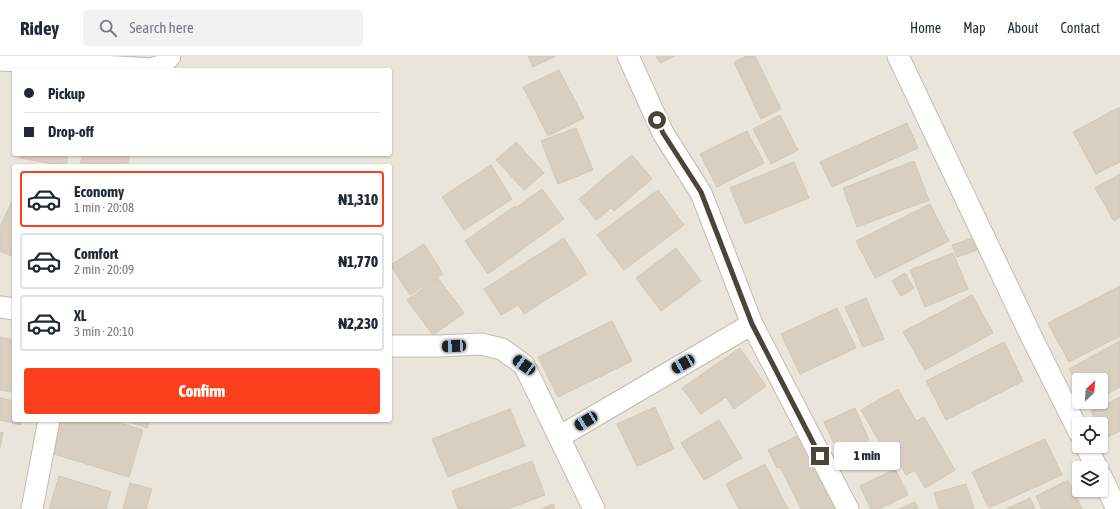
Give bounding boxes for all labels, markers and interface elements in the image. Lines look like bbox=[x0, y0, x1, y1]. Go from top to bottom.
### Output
search box bbox=[83, 10, 363, 46]
text: Ridey bbox=[20, 17, 59, 39]
icon: search bbox=[97, 17, 119, 39]
text: Search here bbox=[129, 19, 194, 36]
text: Home bbox=[910, 20, 941, 36]
text: Map bbox=[963, 20, 986, 36]
text: About bbox=[1008, 20, 1039, 36]
text: Contact bbox=[1061, 20, 1100, 36]
text: Pickup bbox=[48, 85, 85, 102]
route start bbox=[648, 111, 666, 129]
text: Drop-off bbox=[48, 123, 94, 140]
icon: car bbox=[26, 181, 62, 217]
text: Economy bbox=[74, 183, 124, 200]
text: ₦1,310 bbox=[338, 191, 378, 208]
text: 1 min · 20:08 bbox=[74, 200, 134, 215]
icon: car bbox=[26, 243, 62, 279]
text: Comfort bbox=[74, 245, 118, 262]
text: ₦1,770 bbox=[338, 253, 378, 270]
text: 2 min · 20:09 bbox=[74, 262, 134, 277]
icon: car bbox=[26, 305, 62, 341]
text: XL bbox=[74, 307, 87, 324]
text: ₦2,230 bbox=[338, 315, 378, 332]
text: 3 min · 20:10 bbox=[74, 324, 134, 339]
car bbox=[442, 339, 466, 353]
car bbox=[511, 353, 537, 377]
car bbox=[670, 353, 696, 375]
button: Confirm bbox=[24, 368, 380, 414]
north arrow bbox=[1072, 373, 1108, 409]
map controls bbox=[1072, 373, 1108, 497]
car bbox=[573, 410, 599, 432]
button: locate bbox=[1072, 417, 1108, 453]
callout: 1 min bbox=[834, 442, 900, 470]
route end bbox=[811, 447, 829, 465]
text: 1 min bbox=[854, 448, 880, 463]
button: layers bbox=[1072, 461, 1108, 497]

